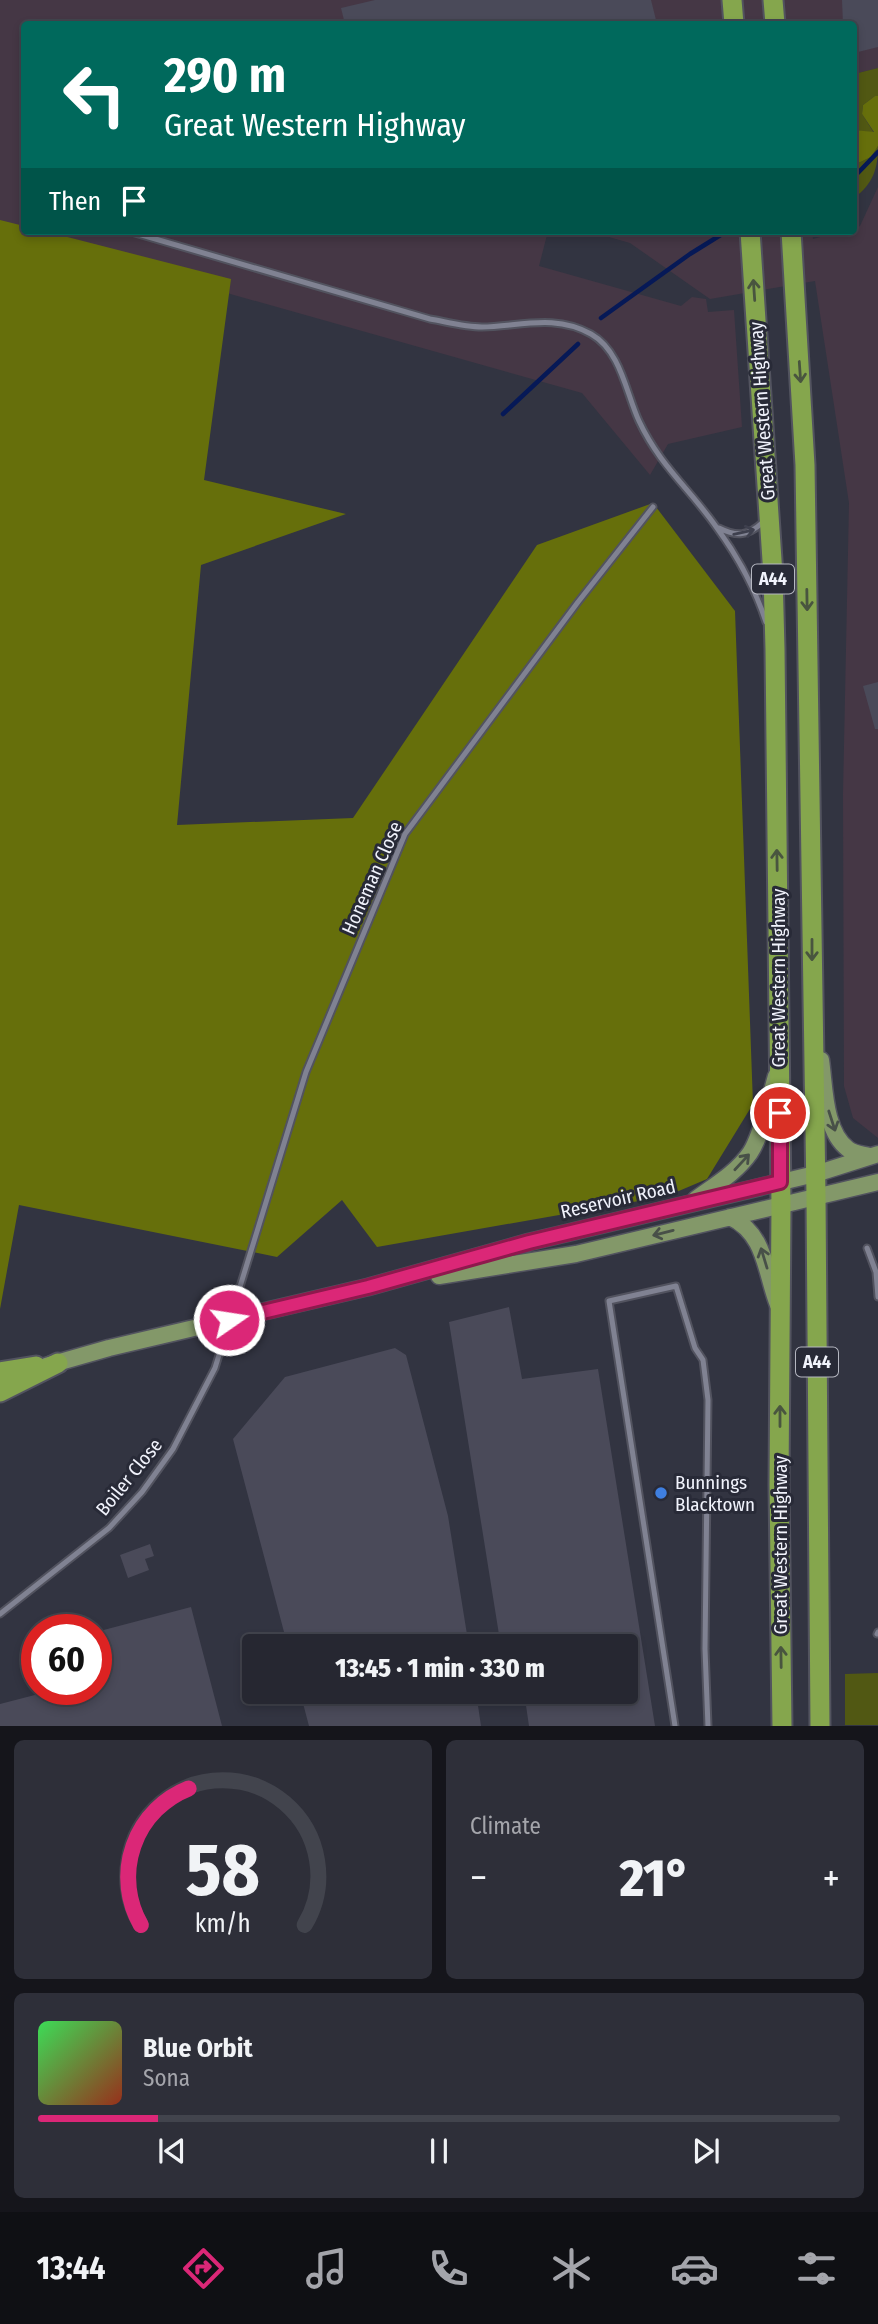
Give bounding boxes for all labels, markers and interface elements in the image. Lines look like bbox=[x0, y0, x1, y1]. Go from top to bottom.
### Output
text: 290 m bbox=[164, 46, 286, 105]
icon: left bbox=[49, 49, 140, 140]
text: Great Western Highway bbox=[164, 106, 466, 144]
icon: arrive bbox=[115, 182, 153, 220]
text: Then bbox=[49, 186, 101, 217]
one-way arrow bbox=[747, 279, 760, 301]
street label: Great Western Highway bbox=[744, 320, 780, 501]
one-way arrow bbox=[794, 361, 807, 383]
one-way arrow bbox=[733, 524, 755, 537]
road number: A44 bbox=[752, 564, 794, 594]
one-way arrow bbox=[801, 588, 814, 611]
street label: Honeman Close bbox=[337, 818, 407, 938]
one-way arrow bbox=[770, 848, 784, 871]
street label: Great Western Highway bbox=[767, 888, 790, 1068]
one-way arrow bbox=[805, 939, 819, 962]
pin bbox=[750, 1083, 810, 1143]
icon: arrive bbox=[761, 1094, 799, 1132]
one-way arrow bbox=[827, 1110, 839, 1132]
one-way arrow bbox=[734, 1153, 750, 1171]
street label: Reservoir Road bbox=[558, 1175, 678, 1223]
one-way arrow bbox=[653, 1227, 675, 1240]
one-way arrow bbox=[756, 1247, 769, 1269]
position arrow bbox=[192, 1283, 266, 1357]
road number: A44 bbox=[796, 1348, 838, 1377]
one-way arrow bbox=[773, 1405, 787, 1428]
street label: Boiler Close bbox=[91, 1434, 167, 1520]
street label: Great Western Highway bbox=[769, 1455, 792, 1635]
place label: Bunnings Blacktown bbox=[675, 1471, 755, 1516]
marker: Bunnings Blacktown bbox=[653, 1485, 669, 1501]
speed limit sign: 60 bbox=[21, 1614, 112, 1705]
one-way arrow bbox=[774, 1646, 788, 1669]
text: 13:45 · 1 min · 330 m bbox=[335, 1653, 545, 1684]
text: Climate bbox=[470, 1812, 541, 1840]
text: 58 bbox=[186, 1828, 260, 1915]
text: 21° bbox=[620, 1847, 690, 1910]
text: − bbox=[470, 1855, 487, 1901]
text: + bbox=[823, 1855, 840, 1901]
text: km/h bbox=[195, 1909, 251, 1939]
text: Blue Orbit bbox=[143, 2033, 253, 2064]
text: Sona bbox=[143, 2064, 190, 2092]
icon: previous bbox=[153, 2132, 191, 2170]
icon: pause bbox=[420, 2132, 458, 2170]
icon: next bbox=[687, 2132, 725, 2170]
icon: directions bbox=[179, 2244, 228, 2293]
icon: music bbox=[302, 2244, 351, 2293]
icon: phone bbox=[424, 2244, 473, 2293]
icon: climate bbox=[547, 2244, 596, 2293]
icon: car bbox=[670, 2244, 719, 2293]
icon: filters bbox=[792, 2244, 841, 2293]
text: 13:44 bbox=[37, 2249, 106, 2287]

